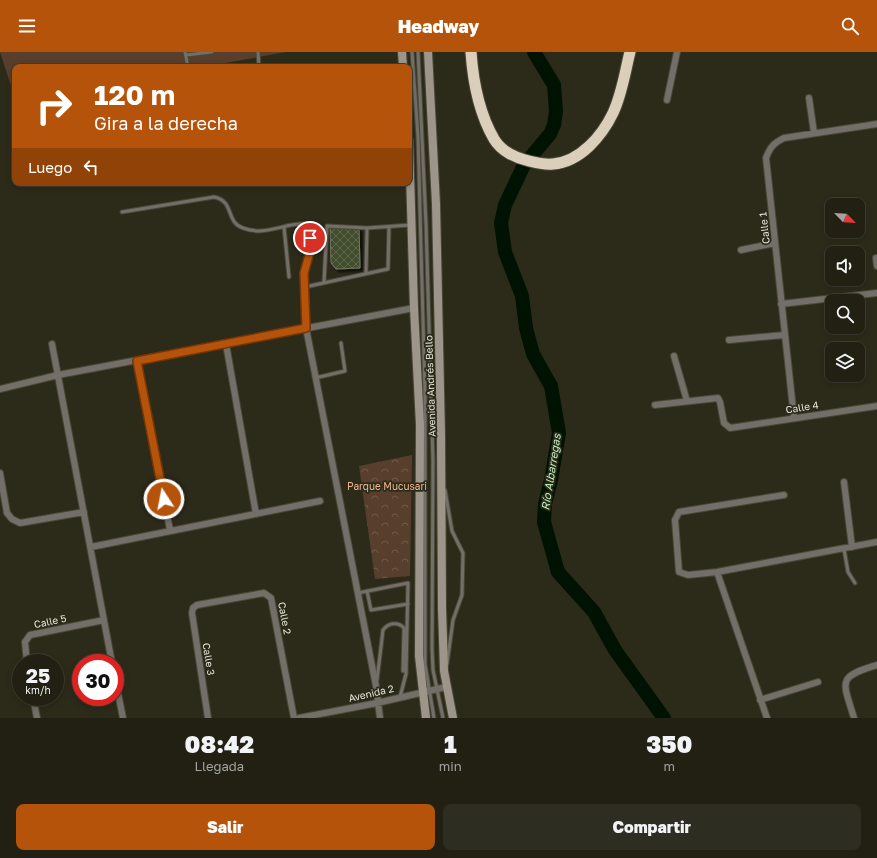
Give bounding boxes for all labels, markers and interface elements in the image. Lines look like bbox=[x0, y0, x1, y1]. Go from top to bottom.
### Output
icon: menu bbox=[16, 15, 38, 37]
text: Headway bbox=[398, 15, 479, 37]
icon: search bbox=[839, 15, 861, 37]
text: 120 m bbox=[94, 78, 175, 111]
icon: right bbox=[28, 80, 80, 132]
text: Gira a la derecha bbox=[94, 112, 238, 134]
icon: left bbox=[80, 156, 102, 178]
text: Luego bbox=[28, 158, 72, 176]
north arrow bbox=[825, 198, 865, 238]
map controls bbox=[825, 198, 865, 382]
street label: Calle 1 bbox=[756, 211, 772, 244]
pin bbox=[293, 221, 327, 255]
icon: arrive bbox=[299, 227, 321, 249]
button: sound bbox=[825, 246, 865, 286]
button: search bbox=[825, 294, 865, 334]
street label: Avenida Andrés Bello bbox=[422, 335, 438, 437]
button: layers bbox=[825, 342, 865, 382]
street label: Calle 4 bbox=[785, 398, 819, 416]
water label: Río Albarregas bbox=[538, 432, 564, 511]
position arrow bbox=[143, 478, 185, 520]
park label: Parque Mucusari bbox=[347, 480, 427, 492]
street label: Calle 2 bbox=[276, 601, 294, 635]
street label: Calle 5 bbox=[33, 612, 68, 630]
street label: Calle 3 bbox=[201, 642, 218, 676]
speed limit sign: 30 bbox=[72, 654, 124, 706]
text: 25 bbox=[26, 663, 50, 687]
street label: Avenida 2 bbox=[347, 682, 395, 704]
text: km/h bbox=[25, 684, 51, 696]
text: 08:42 bbox=[185, 729, 254, 758]
text: 1 bbox=[444, 729, 457, 758]
text: 350 bbox=[646, 729, 692, 758]
text: Llegada bbox=[195, 758, 244, 774]
text: min bbox=[439, 758, 462, 774]
text: m bbox=[664, 758, 675, 774]
button: Salir bbox=[16, 804, 435, 850]
button: Compartir bbox=[443, 804, 861, 850]

